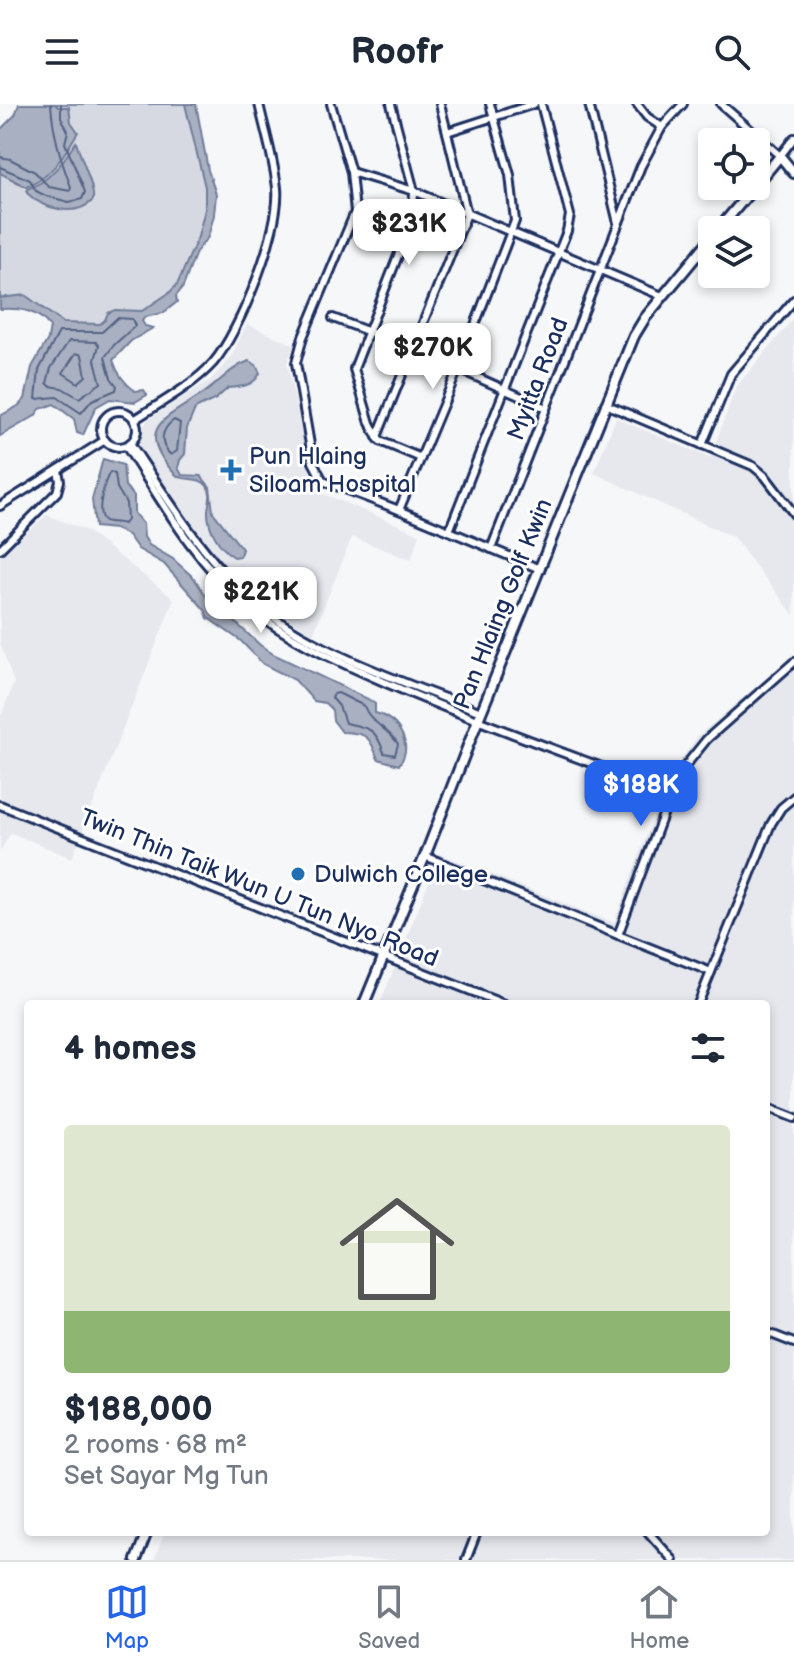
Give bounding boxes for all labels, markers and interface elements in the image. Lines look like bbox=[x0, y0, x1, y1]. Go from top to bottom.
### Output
icon: menu bbox=[40, 30, 84, 74]
icon: search bbox=[710, 30, 754, 74]
text: Roofr bbox=[351, 31, 443, 74]
map controls bbox=[698, 128, 770, 288]
button: locate bbox=[698, 128, 770, 200]
pin: $231K bbox=[353, 199, 465, 267]
text: $231K bbox=[371, 209, 447, 240]
button: layers bbox=[698, 216, 770, 288]
street label: Myitta Road bbox=[501, 313, 575, 445]
pin: $270K bbox=[377, 323, 489, 391]
text: $270K bbox=[393, 333, 473, 364]
place label: Pun Hlaing Siloam Hospital bbox=[249, 442, 416, 499]
marker: Pun Hlaing Siloam Hospital bbox=[220, 459, 242, 481]
street label: Pan Hlaing Golf Kwin bbox=[447, 494, 559, 714]
pin: $221K bbox=[205, 567, 317, 635]
text: $221K bbox=[223, 577, 299, 608]
pin: $188K bbox=[585, 760, 697, 828]
text: $188K bbox=[602, 770, 680, 801]
street label: Twin Thin Taik Wun U Tun Nyo Road bbox=[76, 803, 442, 973]
place label: Dulwich College bbox=[314, 860, 488, 889]
marker: Dulwich College bbox=[289, 865, 307, 883]
icon: filters bbox=[686, 1026, 730, 1070]
text: 4 homes bbox=[64, 1028, 196, 1069]
icon: home bbox=[325, 1177, 469, 1321]
text: $188,000 bbox=[64, 1389, 213, 1430]
text: 2 rooms · 68 m² bbox=[64, 1430, 247, 1461]
text: Set Sayar Mg Tun bbox=[64, 1461, 269, 1492]
tab: Map bbox=[105, 1580, 149, 1655]
tab: Saved bbox=[358, 1580, 420, 1655]
tab: Home bbox=[629, 1580, 689, 1655]

